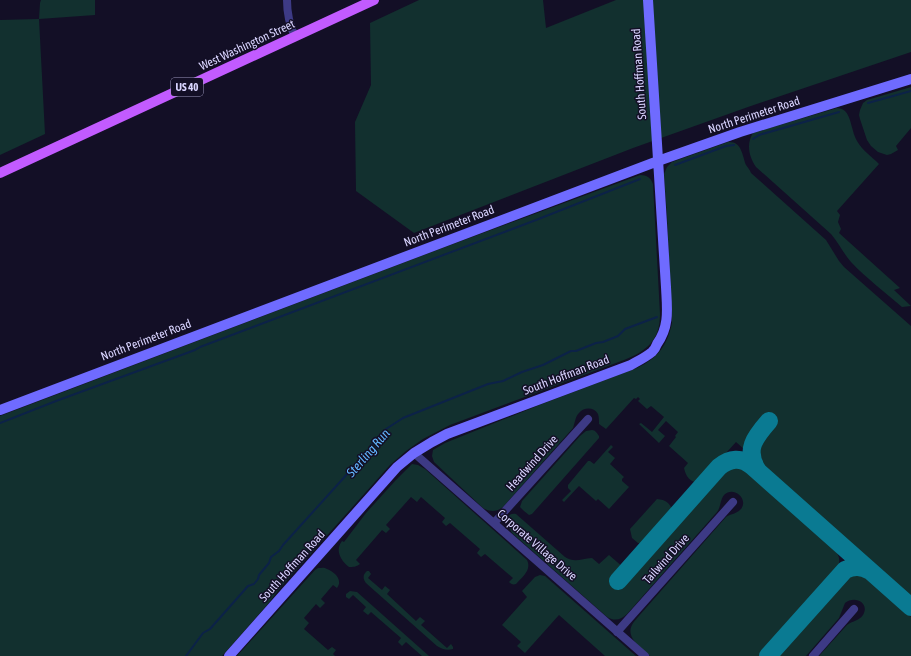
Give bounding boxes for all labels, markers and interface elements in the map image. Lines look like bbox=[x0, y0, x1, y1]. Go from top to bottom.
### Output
street label: West Washington Street bbox=[197, 17, 297, 73]
street label: South Hoffman Road bbox=[629, 28, 649, 120]
road number: US 40 bbox=[171, 78, 203, 96]
street label: North Perimeter Road bbox=[706, 94, 802, 136]
street label: North Perimeter Road bbox=[402, 202, 496, 250]
street label: North Perimeter Road bbox=[99, 316, 193, 364]
street label: South Hoffman Road bbox=[521, 352, 611, 398]
water label: Sterling Run bbox=[342, 425, 393, 481]
street label: Headwind Drive bbox=[503, 432, 561, 494]
street label: Corporate Village Drive bbox=[494, 507, 580, 583]
street label: South Hoffman Road bbox=[256, 527, 328, 605]
street label: Tailwind Drive bbox=[640, 531, 692, 587]

